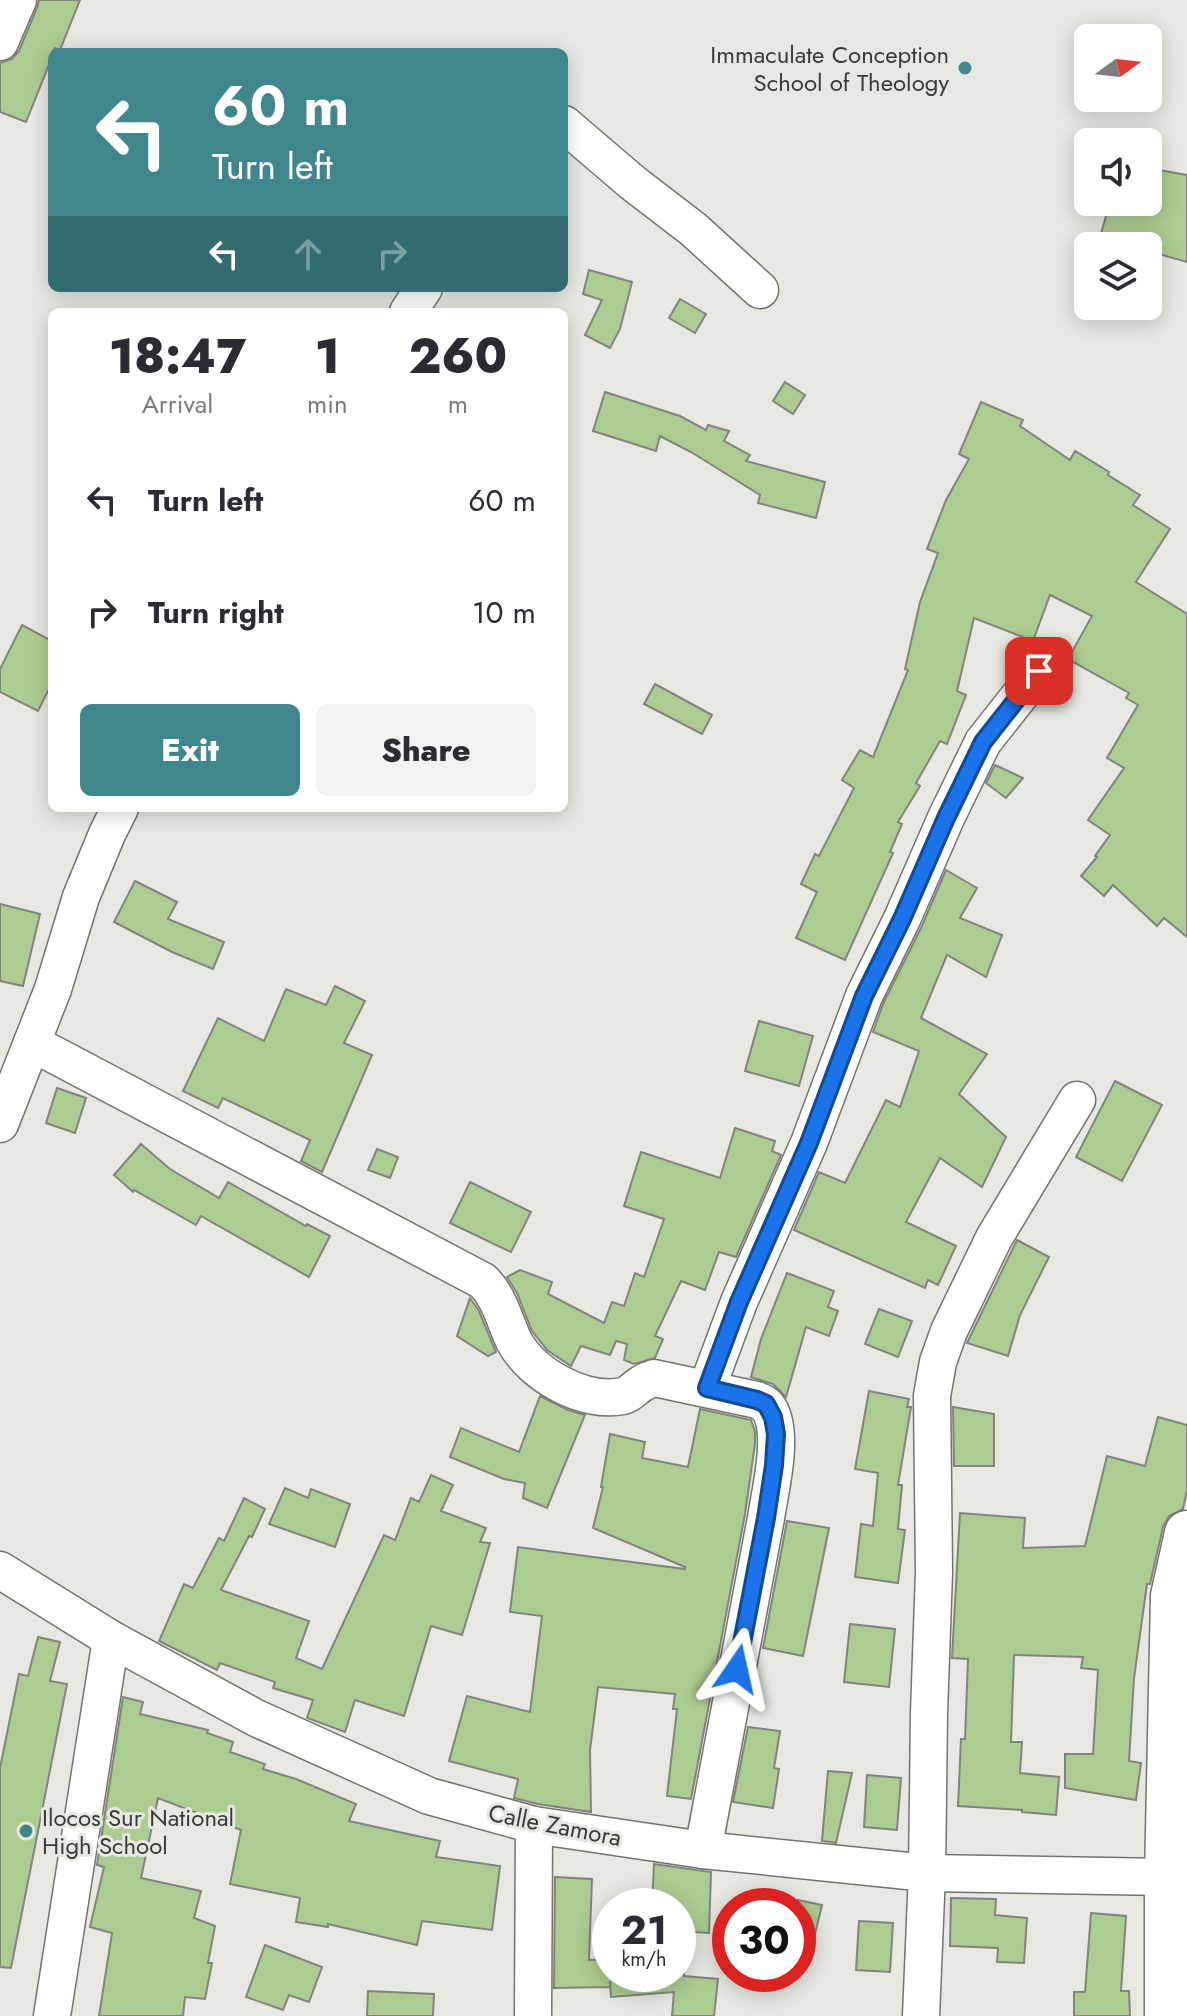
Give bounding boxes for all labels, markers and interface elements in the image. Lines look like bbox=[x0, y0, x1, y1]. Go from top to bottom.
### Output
north arrow bbox=[1074, 24, 1162, 112]
map controls bbox=[1074, 24, 1162, 320]
place label: Immaculate Conception School of Theology bbox=[710, 37, 949, 100]
marker: Immaculate Conception School of Theology bbox=[956, 59, 974, 77]
text: 60 m bbox=[212, 65, 349, 146]
icon: left bbox=[80, 80, 184, 184]
button: sound bbox=[1074, 128, 1162, 216]
text: Turn left bbox=[212, 140, 333, 192]
icon: left bbox=[202, 232, 246, 276]
icon: ahead bbox=[286, 232, 330, 276]
icon: right bbox=[370, 232, 414, 276]
button: layers bbox=[1074, 232, 1162, 320]
text: 18:47 bbox=[109, 322, 246, 391]
text: 1 bbox=[315, 322, 340, 391]
text: 260 bbox=[408, 322, 507, 391]
text: Arrival bbox=[142, 385, 213, 423]
text: min bbox=[307, 385, 348, 423]
text: m bbox=[448, 385, 468, 423]
icon: left bbox=[80, 478, 124, 522]
text: Turn left bbox=[148, 479, 263, 522]
text: 60 m bbox=[468, 479, 536, 522]
icon: right bbox=[80, 590, 124, 634]
text: Turn right bbox=[148, 591, 284, 634]
text: 10 m bbox=[472, 591, 536, 634]
pin bbox=[1005, 637, 1073, 705]
icon: arrive bbox=[1017, 649, 1061, 693]
button: Exit bbox=[80, 704, 300, 796]
button: Share bbox=[316, 704, 536, 796]
position arrow bbox=[695, 1627, 779, 1711]
street label: Calle Zamora bbox=[485, 1795, 625, 1855]
place label: Ilocos Sur National High School bbox=[42, 1800, 234, 1863]
marker: Ilocos Sur National High School bbox=[17, 1822, 35, 1840]
speed limit sign: 30 bbox=[712, 1888, 816, 1992]
text: 21 bbox=[621, 1901, 667, 1959]
text: km/h bbox=[621, 1945, 667, 1974]

